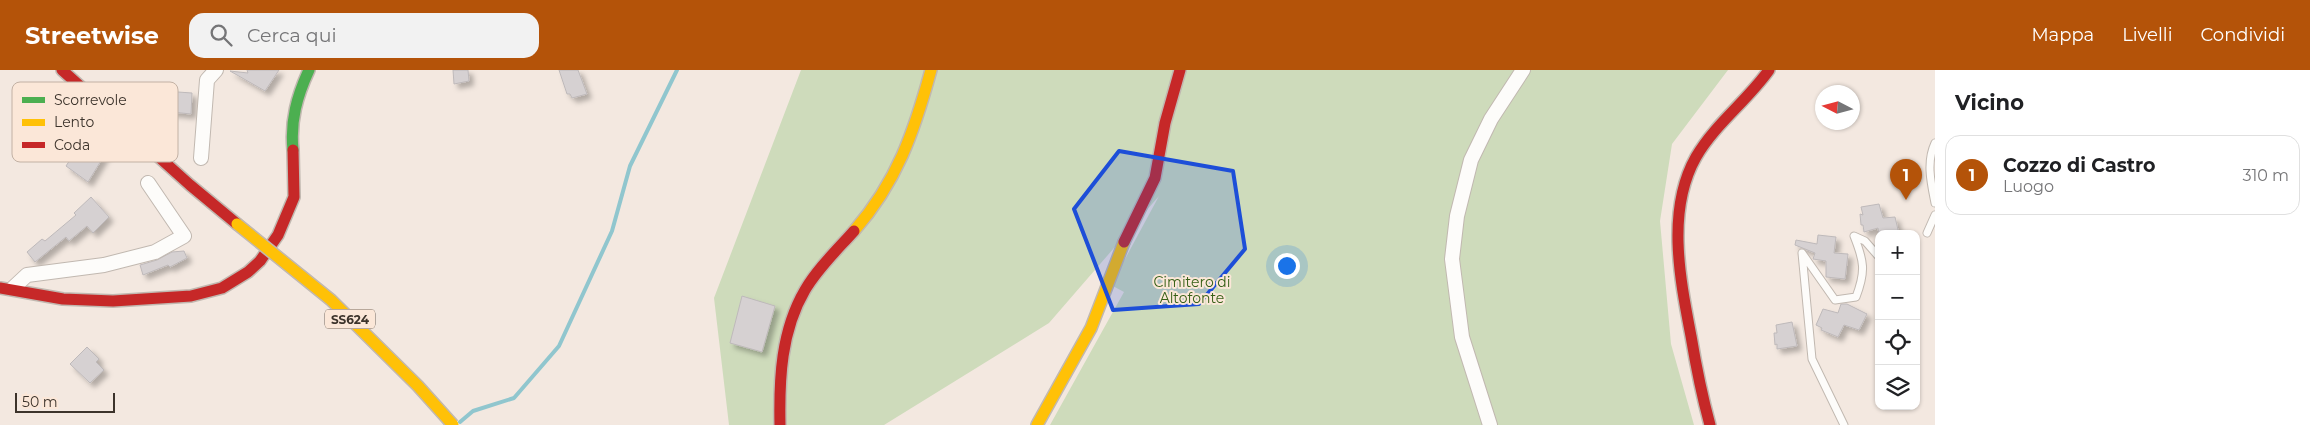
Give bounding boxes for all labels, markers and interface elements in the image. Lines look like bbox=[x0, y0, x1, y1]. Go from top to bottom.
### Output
search box bbox=[189, 13, 539, 58]
text: Streetwise bbox=[25, 21, 159, 50]
icon: search bbox=[207, 21, 235, 49]
text: Cerca qui bbox=[247, 24, 337, 47]
text: Mappa bbox=[2031, 24, 2094, 46]
text: Livelli bbox=[2122, 24, 2173, 46]
text: Condividi bbox=[2201, 24, 2285, 46]
legend bbox=[12, 82, 178, 162]
north arrow bbox=[1815, 85, 1860, 130]
text: Vicino bbox=[1955, 90, 2024, 115]
text: Scorrevole bbox=[54, 91, 127, 109]
text: Lento bbox=[54, 113, 94, 131]
text: Coda bbox=[54, 136, 90, 154]
text: Cozzo di Castro bbox=[2003, 154, 2156, 177]
pin: 1 bbox=[1890, 159, 1922, 200]
text: 1 bbox=[1969, 166, 1975, 185]
text: 310 m bbox=[2242, 166, 2289, 185]
text: Luogo bbox=[2003, 177, 2054, 196]
map controls bbox=[1875, 230, 1920, 410]
button: + bbox=[1875, 230, 1920, 275]
your location bbox=[1274, 253, 1300, 279]
park label: Cimitero di Altofonte bbox=[1153, 273, 1231, 307]
button: − bbox=[1875, 275, 1920, 320]
road number: SS624 bbox=[325, 310, 375, 328]
button: locate bbox=[1875, 320, 1920, 365]
button: layers bbox=[1875, 365, 1920, 410]
scale bar bbox=[15, 390, 115, 413]
text: 50 m bbox=[22, 393, 58, 411]

